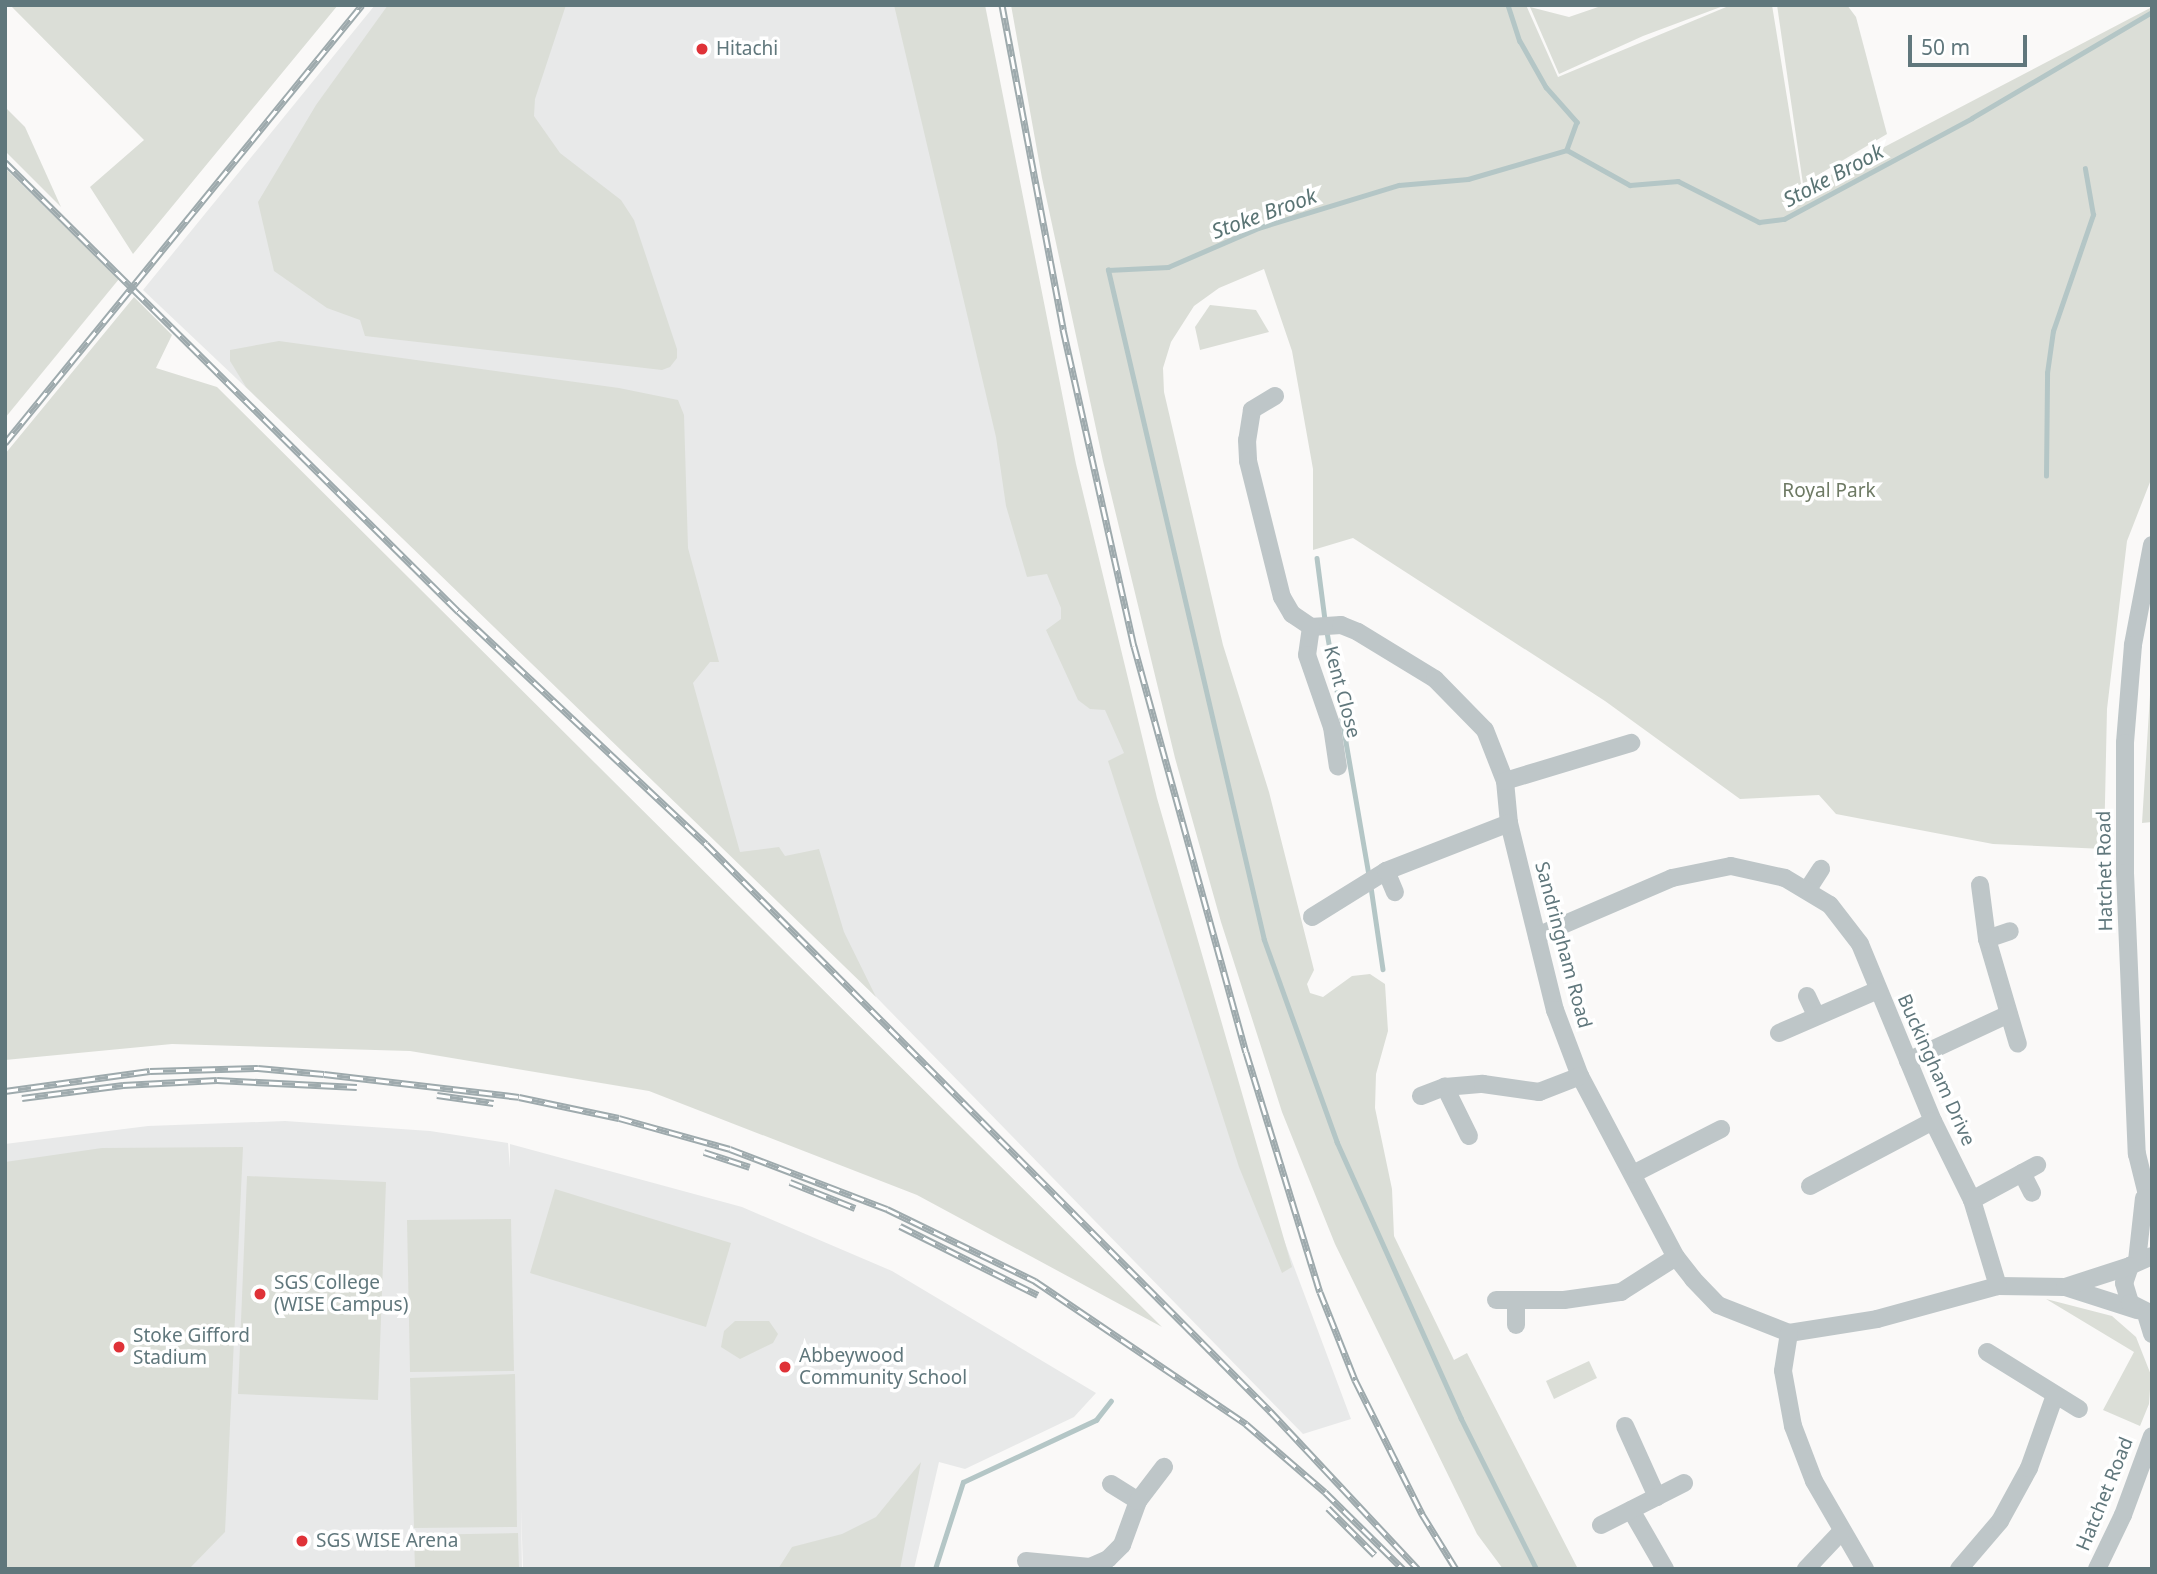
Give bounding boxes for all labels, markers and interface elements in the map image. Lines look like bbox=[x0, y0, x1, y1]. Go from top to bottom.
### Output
scale bar bbox=[1912, 21, 2031, 65]
text: 50 m bbox=[1921, 33, 1970, 61]
place label: Hitachi bbox=[716, 38, 778, 60]
marker: Hitachi bbox=[694, 41, 710, 57]
water label: Stoke Brook bbox=[1779, 138, 1887, 212]
water label: Stoke Brook bbox=[1208, 182, 1320, 244]
park label: Royal Park bbox=[1782, 480, 1876, 502]
street label: Kent Close bbox=[1319, 644, 1365, 740]
street label: Hatchet Road bbox=[2093, 810, 2117, 932]
street label: Sandringham Road bbox=[1530, 859, 1596, 1031]
street label: Buckingham Drive bbox=[1892, 991, 1980, 1149]
place label: SGS College (WISE Campus) bbox=[274, 1272, 408, 1316]
marker: SGS College (WISE Campus) bbox=[252, 1286, 268, 1302]
place label: Stoke Gifford Stadium bbox=[133, 1325, 250, 1369]
marker: Stoke Gifford Stadium bbox=[111, 1339, 127, 1355]
place label: Abbeywood Community School bbox=[799, 1345, 967, 1389]
marker: Abbeywood Community School bbox=[777, 1359, 793, 1375]
street label: Hatchet Road bbox=[2072, 1434, 2138, 1554]
place label: SGS WISE Arena bbox=[316, 1530, 458, 1552]
marker: SGS WISE Arena bbox=[294, 1533, 310, 1549]

